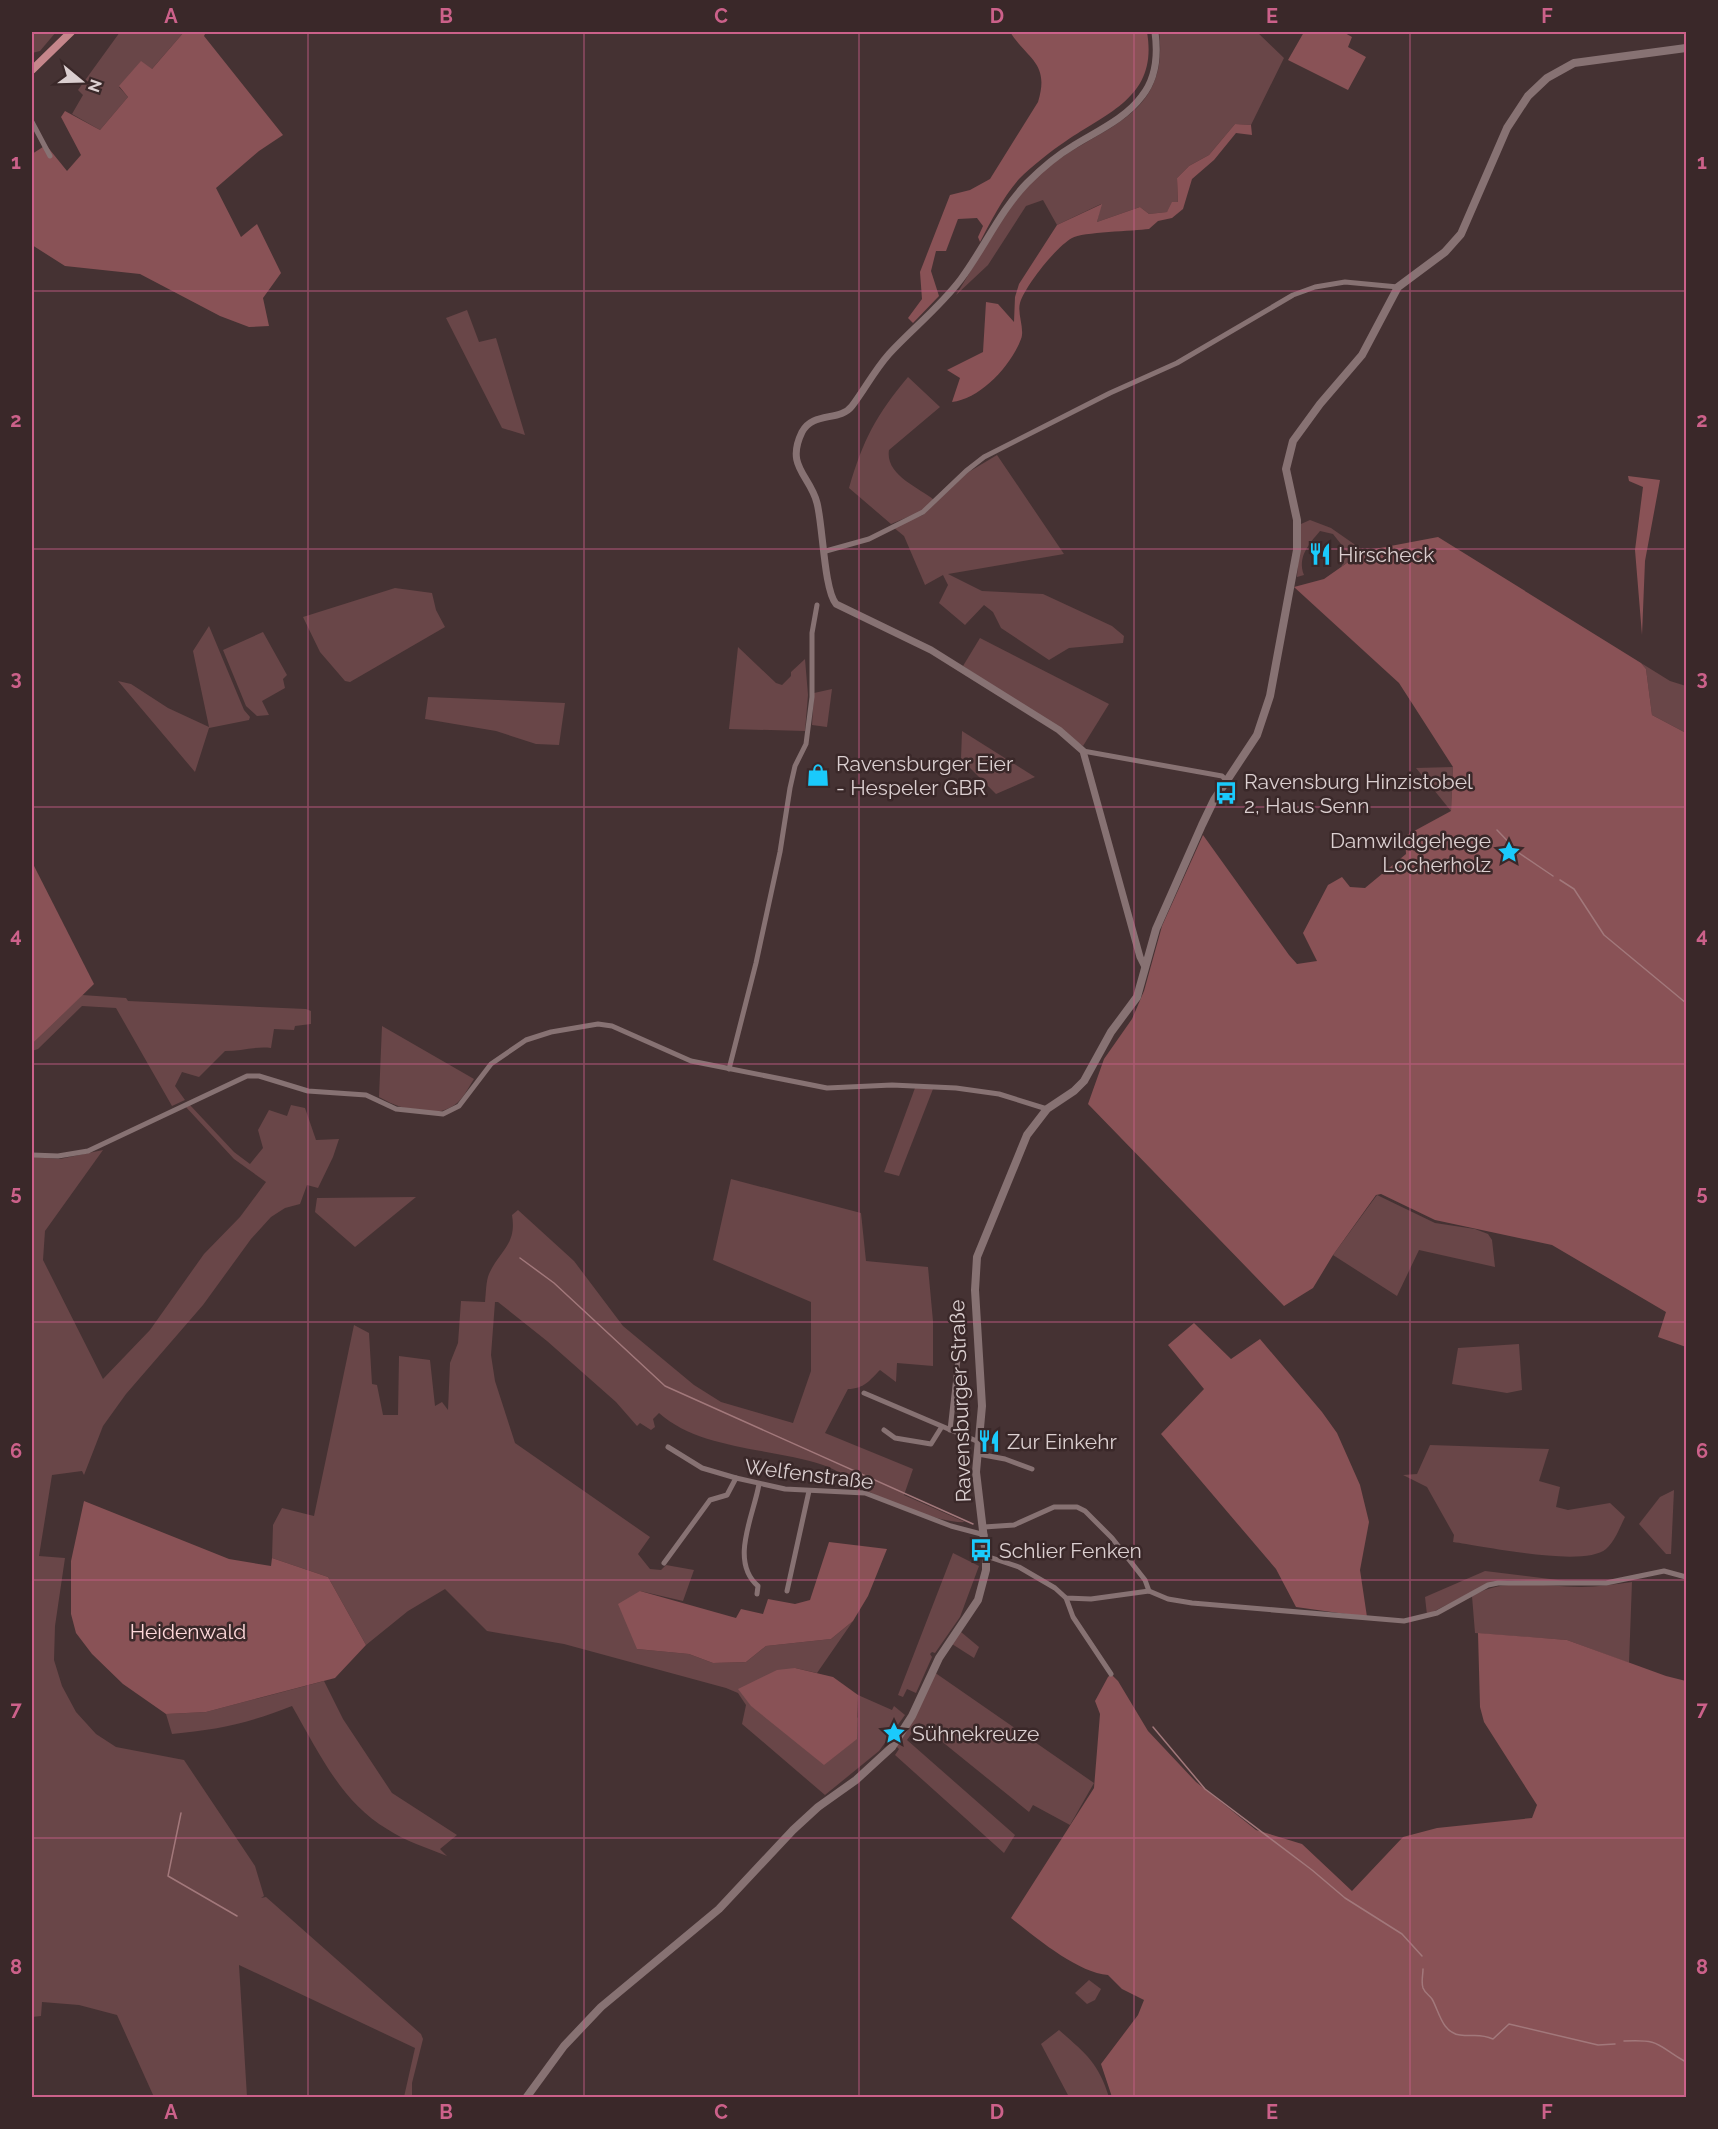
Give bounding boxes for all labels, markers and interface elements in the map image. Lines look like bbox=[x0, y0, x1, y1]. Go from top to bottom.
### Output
text: A bbox=[164, 4, 178, 28]
text: B bbox=[439, 4, 453, 28]
text: C bbox=[714, 4, 728, 28]
text: D bbox=[990, 4, 1004, 28]
text: E bbox=[1266, 4, 1278, 28]
text: F bbox=[1541, 4, 1553, 28]
north arrow bbox=[51, 51, 111, 111]
text: N bbox=[84, 77, 106, 95]
text: 1 bbox=[11, 150, 21, 174]
text: 1 bbox=[1697, 150, 1707, 174]
text: 2 bbox=[10, 408, 22, 432]
text: 2 bbox=[1696, 408, 1708, 432]
restaurant icon: Hirscheck bbox=[1307, 541, 1333, 567]
place label: Hirscheck bbox=[1338, 542, 1434, 567]
text: 3 bbox=[10, 666, 22, 690]
text: 3 bbox=[1696, 666, 1708, 690]
place label: Ravensburger Eier - Hespeler GBR bbox=[836, 751, 1014, 800]
shop icon: Ravensburger Eier - Hespeler GBR bbox=[805, 762, 831, 788]
place label: Ravensburg Hinzistobel 2, Haus Senn bbox=[1244, 769, 1473, 818]
bus stop icon: Ravensburg Hinzistobel 2, Haus Senn bbox=[1213, 780, 1239, 806]
place label: Damwildgehege Locherholz bbox=[1330, 828, 1491, 877]
place icon: Damwildgehege Locherholz bbox=[1496, 839, 1522, 865]
text: 4 bbox=[10, 923, 22, 947]
text: 4 bbox=[1696, 923, 1708, 947]
text: 5 bbox=[10, 1181, 22, 1205]
text: 5 bbox=[1696, 1181, 1708, 1205]
street label: Ravensburger Straße bbox=[944, 1299, 976, 1503]
restaurant icon: Zur Einkehr bbox=[976, 1428, 1002, 1454]
place label: Zur Einkehr bbox=[1007, 1429, 1117, 1454]
text: 6 bbox=[10, 1439, 22, 1463]
text: 6 bbox=[1696, 1439, 1708, 1463]
street label: Welfenstraße bbox=[743, 1454, 875, 1494]
bus stop icon: Schlier Fenken bbox=[968, 1537, 994, 1563]
place label: Schlier Fenken bbox=[999, 1538, 1142, 1563]
park label: Heidenwald bbox=[130, 1619, 246, 1644]
text: 7 bbox=[10, 1697, 22, 1721]
text: 7 bbox=[1696, 1697, 1708, 1721]
place icon: Sühnekreuze bbox=[881, 1720, 907, 1746]
place label: Sühnekreuze bbox=[912, 1721, 1039, 1746]
text: 8 bbox=[10, 1955, 22, 1979]
text: 8 bbox=[1696, 1955, 1708, 1979]
text: A bbox=[164, 2100, 178, 2124]
text: B bbox=[439, 2100, 453, 2124]
text: C bbox=[714, 2100, 728, 2124]
text: D bbox=[990, 2100, 1004, 2124]
text: E bbox=[1266, 2100, 1278, 2124]
text: F bbox=[1541, 2100, 1553, 2124]

